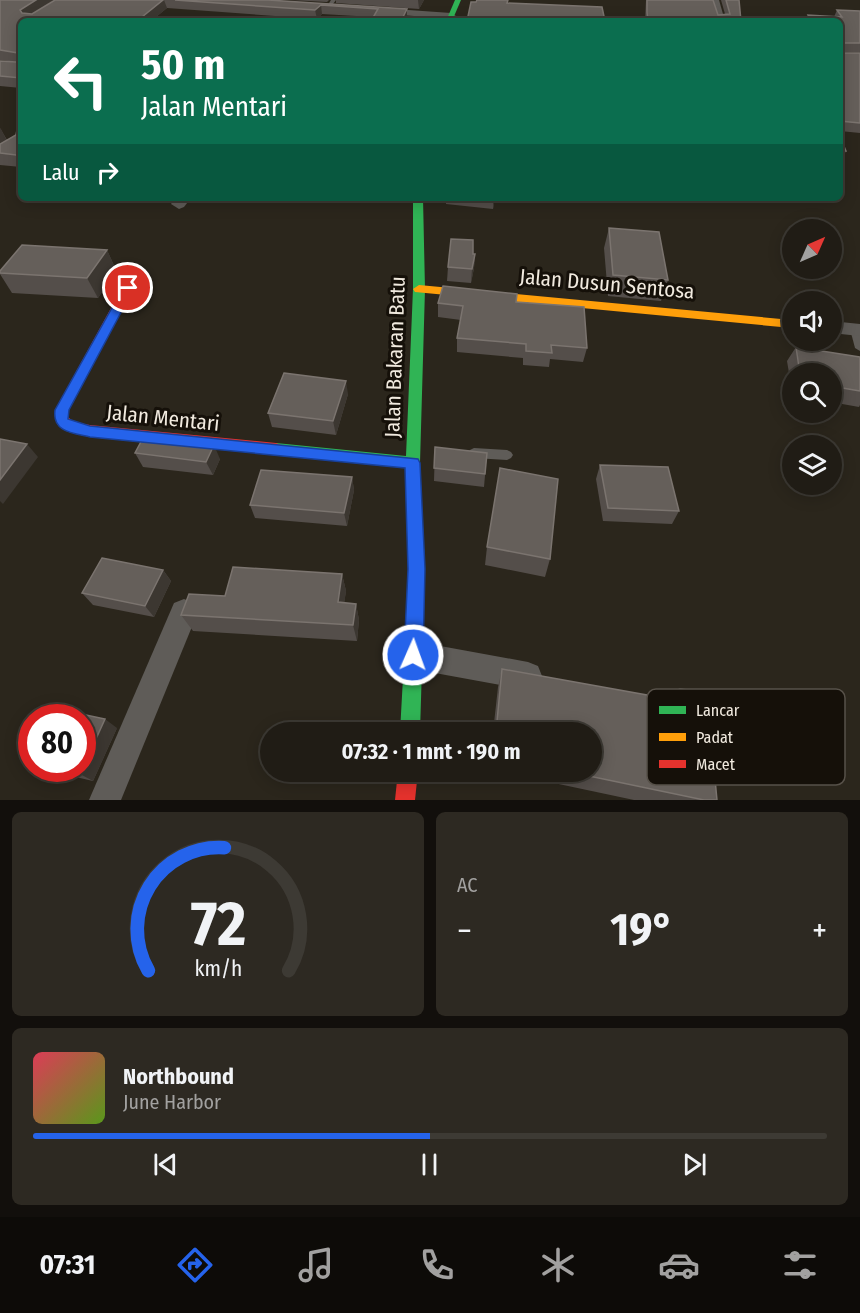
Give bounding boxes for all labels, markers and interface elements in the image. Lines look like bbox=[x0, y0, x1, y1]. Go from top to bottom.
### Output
text: 50 m bbox=[141, 40, 225, 90]
icon: left bbox=[42, 42, 120, 120]
text: Jalan Mentari bbox=[141, 91, 287, 123]
icon: right bbox=[91, 156, 124, 189]
text: Lalu bbox=[42, 159, 79, 186]
north arrow bbox=[782, 219, 842, 279]
map controls bbox=[782, 219, 842, 495]
pin bbox=[102, 262, 153, 313]
street label: Jalan Dusun Sentosa bbox=[519, 263, 695, 305]
icon: arrive bbox=[111, 271, 144, 304]
street label: Jalan Bakaran Batu bbox=[379, 276, 411, 438]
button: sound bbox=[782, 291, 842, 351]
button: search bbox=[782, 363, 842, 423]
street label: Jalan Mentari bbox=[105, 399, 221, 437]
button: layers bbox=[782, 435, 842, 495]
position arrow bbox=[381, 623, 445, 687]
legend bbox=[647, 689, 845, 785]
text: Lancar bbox=[696, 701, 740, 720]
speed limit sign: 80 bbox=[18, 704, 96, 782]
text: Padat bbox=[696, 728, 734, 747]
text: 07:32 · 1 mnt · 190 m bbox=[341, 738, 521, 765]
text: Macet bbox=[696, 755, 736, 774]
text: AC bbox=[457, 873, 477, 897]
text: 72 bbox=[190, 887, 246, 962]
text: 19° bbox=[610, 903, 674, 957]
text: − bbox=[457, 911, 472, 951]
text: + bbox=[812, 911, 827, 951]
text: km/h bbox=[194, 956, 242, 982]
text: Northbound bbox=[123, 1063, 234, 1090]
text: June Harbor bbox=[123, 1090, 221, 1114]
icon: previous bbox=[149, 1148, 182, 1181]
icon: pause bbox=[413, 1148, 446, 1181]
icon: next bbox=[678, 1148, 711, 1181]
icon: directions bbox=[174, 1244, 216, 1286]
icon: music bbox=[295, 1244, 337, 1286]
icon: phone bbox=[416, 1244, 458, 1286]
icon: climate bbox=[537, 1244, 579, 1286]
icon: car bbox=[658, 1244, 700, 1286]
icon: filters bbox=[779, 1244, 821, 1286]
text: 07:31 bbox=[39, 1249, 95, 1281]

